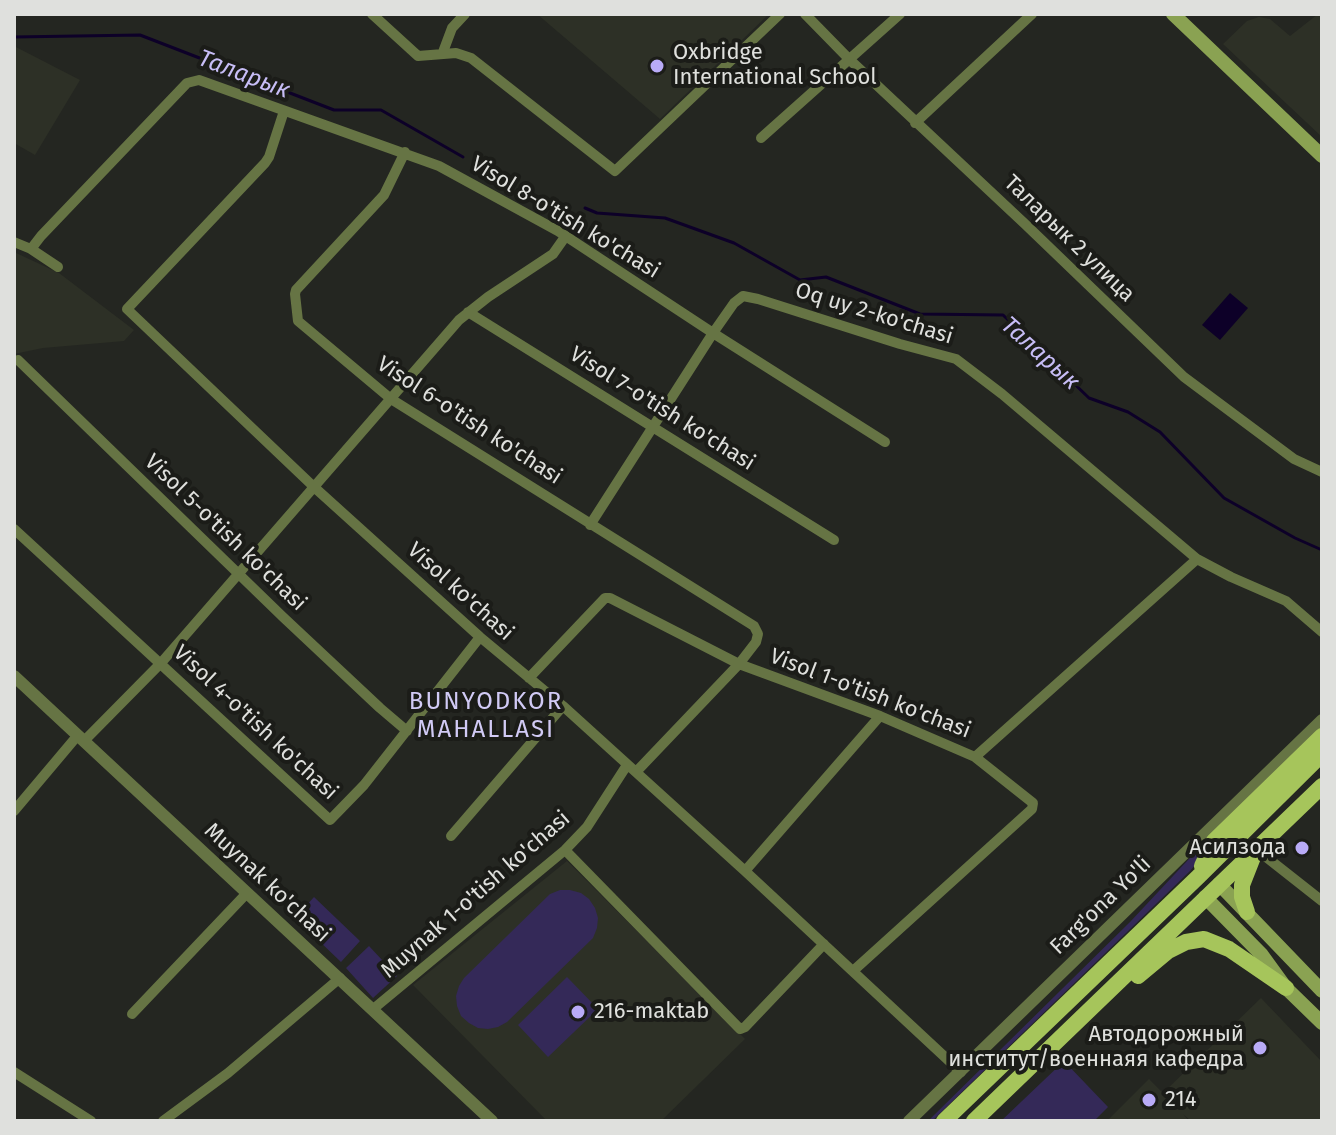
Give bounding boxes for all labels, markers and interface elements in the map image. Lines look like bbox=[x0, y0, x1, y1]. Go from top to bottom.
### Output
place label: Oxbridge International School bbox=[673, 40, 877, 92]
water label: Таларык bbox=[194, 44, 294, 106]
marker: Oxbridge International School bbox=[648, 57, 666, 75]
street label: Visol 8-o'tish ko'chasi bbox=[466, 151, 664, 285]
street label: Таларык 2 улица bbox=[998, 170, 1140, 308]
street label: Oq uy 2-ko'chasi bbox=[792, 277, 956, 351]
water label: Таларык bbox=[995, 311, 1085, 397]
street label: Visol 7-o'tish ko'chasi bbox=[565, 341, 759, 477]
street label: Visol 6-o'tish ko'chasi bbox=[372, 351, 566, 491]
street label: Visol 5-o'tish ko'chasi bbox=[139, 449, 311, 617]
street label: Visol ko'chasi bbox=[401, 537, 519, 647]
street label: Visol 4-o'tish ko'chasi bbox=[167, 640, 343, 806]
street label: Visol 1-o'tish ko'chasi bbox=[766, 644, 974, 744]
district label: BUNYODKOR MAHALLASI bbox=[409, 688, 563, 744]
street label: Muynak 1-o'tish ko'chasi bbox=[376, 806, 576, 984]
street label: Muynak ko'chasi bbox=[199, 818, 335, 948]
place label: Асилзода bbox=[1189, 835, 1286, 861]
marker: Асилзода bbox=[1293, 839, 1311, 857]
street label: Farg'ona Yo'li bbox=[1045, 851, 1157, 961]
place label: 216-maktab bbox=[594, 999, 709, 1025]
marker: 216-maktab bbox=[569, 1003, 587, 1021]
place label: Автодорожный институт/военнаяя кафедра bbox=[948, 1022, 1244, 1074]
marker: Автодорожный институт/военнаяя кафедра bbox=[1251, 1039, 1269, 1057]
place label: 214 bbox=[1165, 1087, 1197, 1113]
marker: 214 bbox=[1140, 1091, 1158, 1109]

